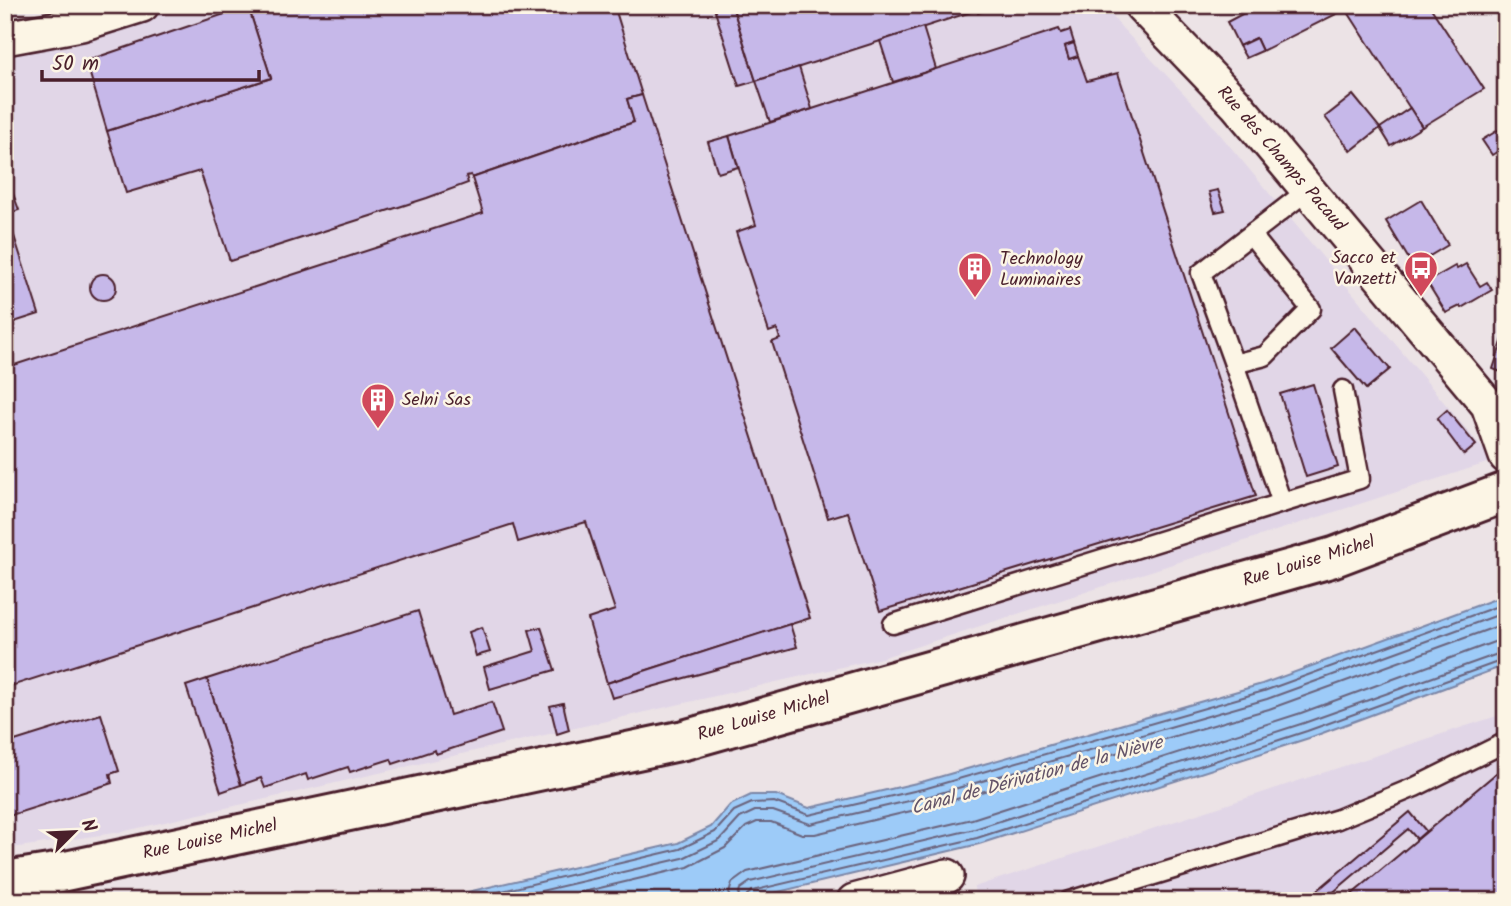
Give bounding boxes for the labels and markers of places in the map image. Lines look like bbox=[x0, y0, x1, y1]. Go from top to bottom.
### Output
place label: Sacco et Vanzetti bbox=[1332, 244, 1397, 294]
place label: Technology Luminaires bbox=[1000, 245, 1083, 295]
bus stop icon: Sacco et Vanzetti bbox=[1402, 249, 1440, 298]
building icon: Technology Luminaires bbox=[956, 250, 994, 299]
building icon: Selni Sas bbox=[359, 381, 397, 430]
place label: Selni Sas bbox=[402, 386, 471, 415]

